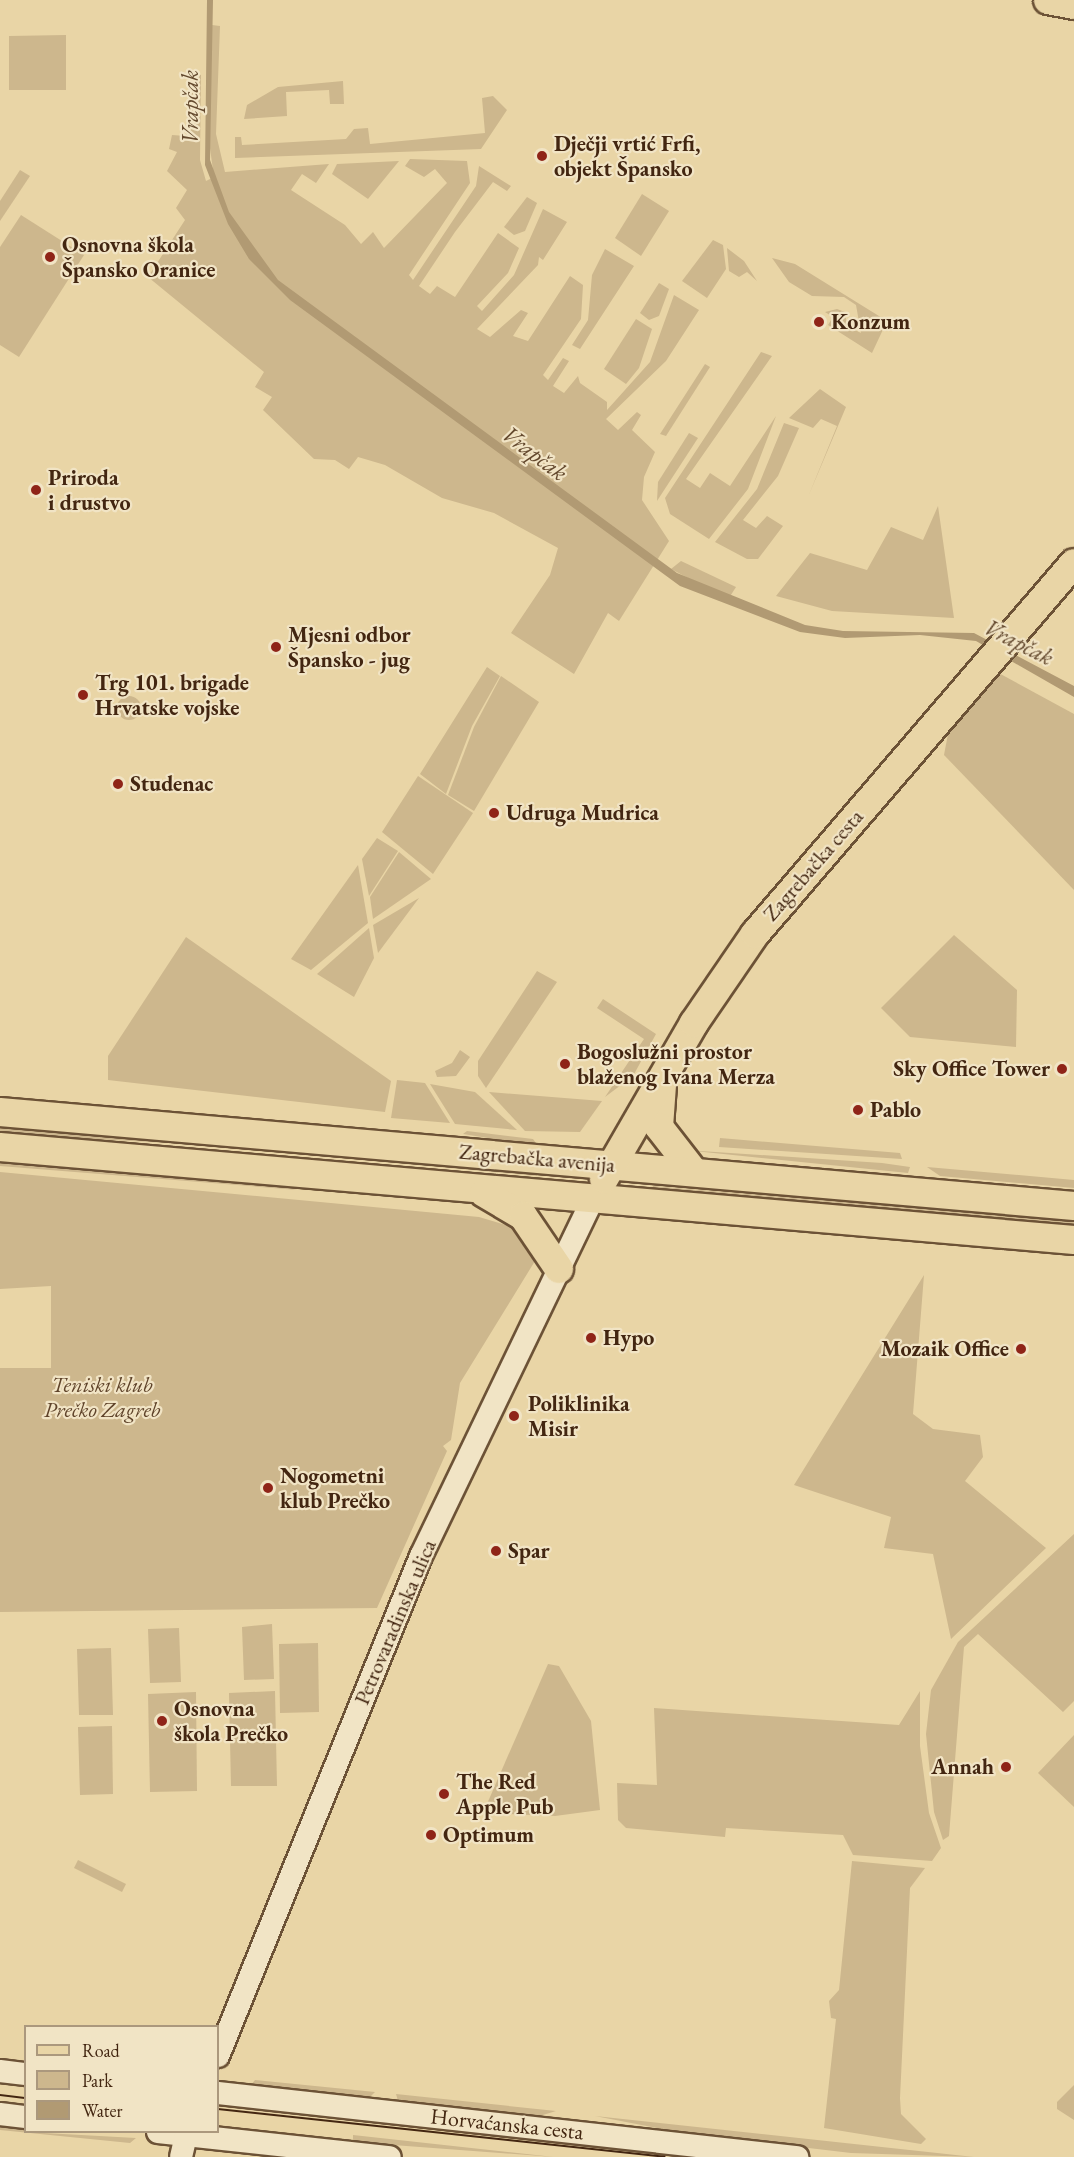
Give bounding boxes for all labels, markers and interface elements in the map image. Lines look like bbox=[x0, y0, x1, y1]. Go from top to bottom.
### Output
water label: Vrapčak bbox=[176, 70, 204, 144]
place label: Dječji vrtić Frfi, objekt Špansko bbox=[554, 130, 700, 182]
marker: Dječji vrtić Frfi, objekt Špansko bbox=[535, 149, 549, 163]
place label: Osnovna škola Špansko Oranice bbox=[62, 231, 215, 282]
marker: Osnovna škola Špansko Oranice bbox=[43, 250, 57, 264]
place label: Konzum bbox=[831, 309, 910, 335]
marker: Konzum bbox=[812, 315, 826, 329]
water label: Vrapčak bbox=[497, 419, 573, 487]
place label: Priroda i drustvo bbox=[48, 464, 131, 516]
marker: Priroda i drustvo bbox=[29, 483, 43, 497]
water label: Vrapčak bbox=[979, 612, 1059, 672]
place label: Mjesni odbor Špansko - jug bbox=[288, 621, 411, 672]
marker: Mjesni odbor Špansko - jug bbox=[269, 640, 283, 654]
place label: Trg 101. brigade Hrvatske vojske bbox=[95, 669, 249, 720]
marker: Trg 101. brigade Hrvatske vojske bbox=[76, 688, 90, 702]
place label: Studenac bbox=[130, 771, 213, 797]
marker: Studenac bbox=[111, 777, 125, 791]
place label: Udruga Mudrica bbox=[506, 800, 659, 826]
street label: Zagrebačka cesta bbox=[757, 804, 869, 926]
marker: Udruga Mudrica bbox=[487, 806, 501, 820]
place label: Bogoslužni prostor blaženog Ivana Merza bbox=[577, 1038, 775, 1090]
place label: Sky Office Tower bbox=[893, 1056, 1050, 1082]
marker: Bogoslužni prostor blaženog Ivana Merza bbox=[558, 1057, 572, 1071]
marker: Sky Office Tower bbox=[1055, 1062, 1069, 1076]
place label: Pablo bbox=[870, 1097, 921, 1123]
marker: Pablo bbox=[851, 1103, 865, 1117]
street label: Zagrebačka avenija bbox=[458, 1138, 616, 1178]
place label: Hypo bbox=[603, 1325, 654, 1351]
marker: Hypo bbox=[584, 1331, 598, 1345]
place label: Mozaik Office bbox=[881, 1336, 1009, 1362]
marker: Mozaik Office bbox=[1014, 1342, 1028, 1356]
park label: Teniski klub Prečko Zagreb bbox=[44, 1371, 160, 1422]
place label: Poliklinika Misir bbox=[528, 1390, 630, 1442]
marker: Poliklinika Misir bbox=[505, 1407, 523, 1425]
place label: Nogometni klub Prečko bbox=[280, 1462, 390, 1514]
marker: Nogometni klub Prečko bbox=[261, 1481, 275, 1495]
street label: Petrovaradinska ulica bbox=[348, 1535, 442, 1709]
place label: Spar bbox=[508, 1538, 550, 1564]
marker: Spar bbox=[489, 1544, 503, 1558]
place label: Osnovna škola Prečko bbox=[174, 1695, 288, 1747]
marker: Osnovna škola Prečko bbox=[155, 1714, 169, 1728]
place label: Annah bbox=[931, 1754, 994, 1780]
marker: Annah bbox=[999, 1760, 1013, 1774]
place label: The Red Apple Pub bbox=[456, 1768, 553, 1820]
marker: The Red Apple Pub bbox=[437, 1787, 451, 1801]
place label: Optimum bbox=[443, 1822, 534, 1848]
marker: Optimum bbox=[424, 1828, 438, 1842]
legend bbox=[24, 2025, 219, 2133]
text: Road bbox=[82, 2039, 120, 2062]
text: Park bbox=[82, 2069, 113, 2092]
text: Water bbox=[82, 2099, 123, 2122]
street label: Horvaćanska cesta bbox=[429, 2103, 585, 2145]

